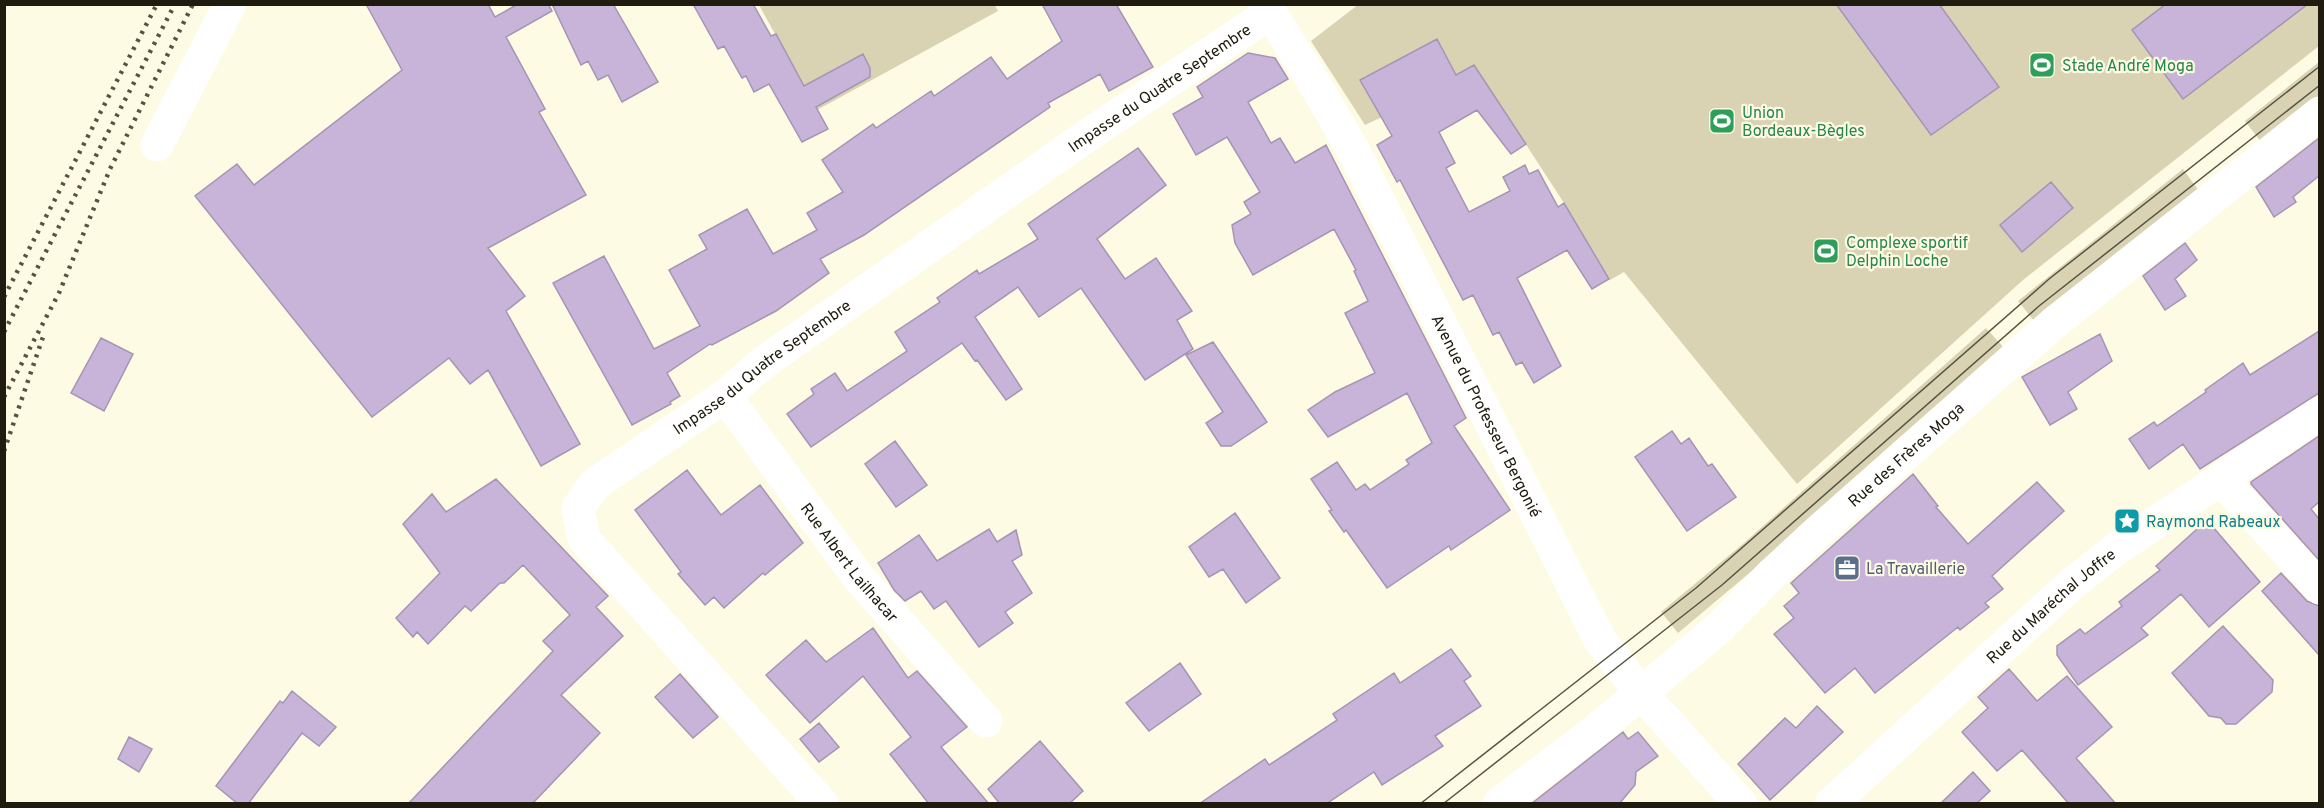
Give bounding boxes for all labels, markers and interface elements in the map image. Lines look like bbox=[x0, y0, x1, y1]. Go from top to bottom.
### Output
street label: Impasse du Quatre Septembre bbox=[1065, 21, 1256, 158]
sports icon: Stade André Moga bbox=[2027, 50, 2057, 80]
place label: Stade André Moga bbox=[2062, 57, 2194, 77]
place label: Union Bordeaux-Bègles bbox=[1742, 104, 1865, 142]
sports icon: Union Bordeaux-Bègles bbox=[1707, 106, 1737, 136]
place label: Complexe sportif Delphin Loche bbox=[1846, 234, 1968, 272]
sports icon: Complexe sportif Delphin Loche bbox=[1811, 236, 1841, 266]
street label: Impasse du Quatre Septembre bbox=[670, 296, 856, 440]
street label: Avenue du Professeur Bergonié bbox=[1426, 312, 1545, 521]
street label: Rue des Frères Moga bbox=[1845, 399, 1969, 512]
street label: Rue Albert Lailhacar bbox=[795, 500, 902, 627]
place icon: Raymond Rabeaux bbox=[2112, 506, 2142, 536]
place label: Raymond Rabeaux bbox=[2146, 513, 2281, 533]
street label: Rue du Maréchal Joffre bbox=[1983, 545, 2120, 669]
office icon: La Travaillerie bbox=[1832, 553, 1862, 583]
place label: La Travaillerie bbox=[1866, 560, 1965, 580]

